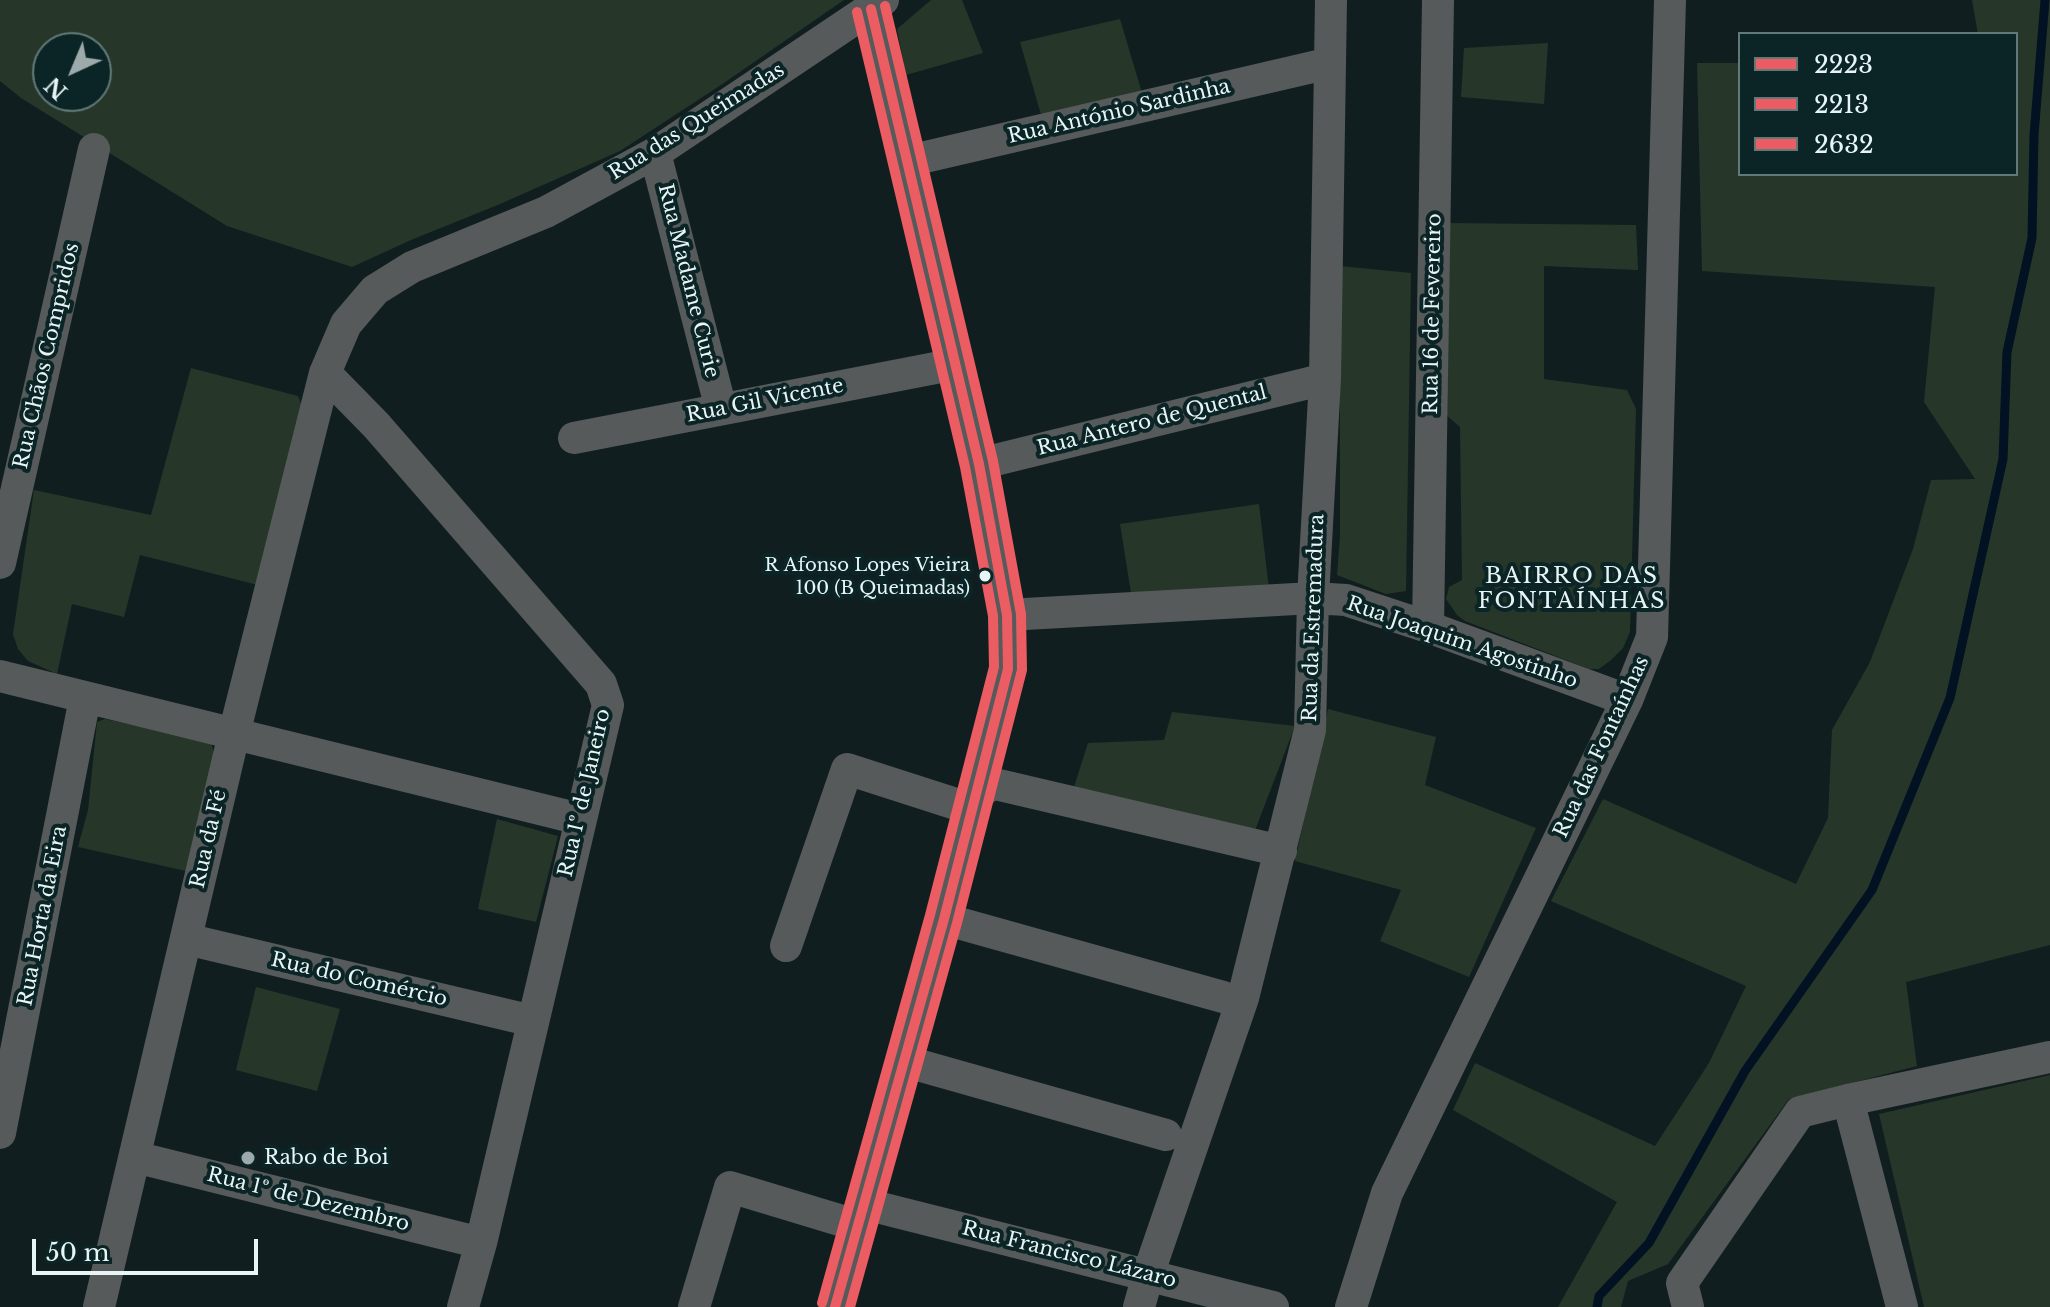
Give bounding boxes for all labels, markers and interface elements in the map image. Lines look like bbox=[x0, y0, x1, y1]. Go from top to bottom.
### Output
north arrow bbox=[32, 32, 112, 112]
legend bbox=[1738, 32, 2018, 176]
text: 2223 bbox=[1814, 50, 1873, 79]
street label: Rua das Queimadas bbox=[605, 58, 789, 186]
text: N bbox=[40, 71, 73, 105]
street label: Rua António Sardinha bbox=[1005, 75, 1233, 149]
text: 2213 bbox=[1814, 90, 1869, 119]
text: 2632 bbox=[1814, 130, 1874, 159]
street label: Rua Madame Curie bbox=[652, 181, 724, 381]
street label: Rua 16 de Fevereiro bbox=[1419, 213, 1447, 415]
street label: Rua Chãos Compridos bbox=[9, 241, 85, 471]
street label: Rua Gil Vicente bbox=[684, 374, 846, 428]
street label: Rua Antero de Quental bbox=[1035, 381, 1269, 461]
street label: Rua da Estremadura bbox=[1298, 513, 1330, 723]
place label: R Afonso Lopes Vieira 100 (B Queimadas) bbox=[764, 555, 970, 598]
district label: BAIRRO DAS FONTAÍNHAS bbox=[1478, 564, 1666, 616]
marker: R Afonso Lopes Vieira 100 (B Queimadas) bbox=[977, 568, 993, 584]
street label: Rua Joaquim Agostinho bbox=[1343, 592, 1581, 694]
street label: Rua das Fontaínhas bbox=[1549, 652, 1655, 842]
street label: Rua 1º de Janeiro bbox=[554, 707, 616, 879]
street label: Rua da Fé bbox=[186, 787, 232, 891]
street label: Rua Horta da Eira bbox=[14, 824, 72, 1008]
street label: Rua do Comércio bbox=[268, 948, 450, 1012]
place label: Rabo de Boi bbox=[264, 1146, 389, 1170]
marker: Rabo de Boi bbox=[239, 1149, 257, 1167]
street label: Rua 1º de Dezembro bbox=[204, 1163, 412, 1237]
street label: Rua Francisco Lázaro bbox=[959, 1217, 1179, 1293]
scale bar bbox=[36, 1223, 262, 1273]
text: 50 m bbox=[46, 1238, 109, 1267]

